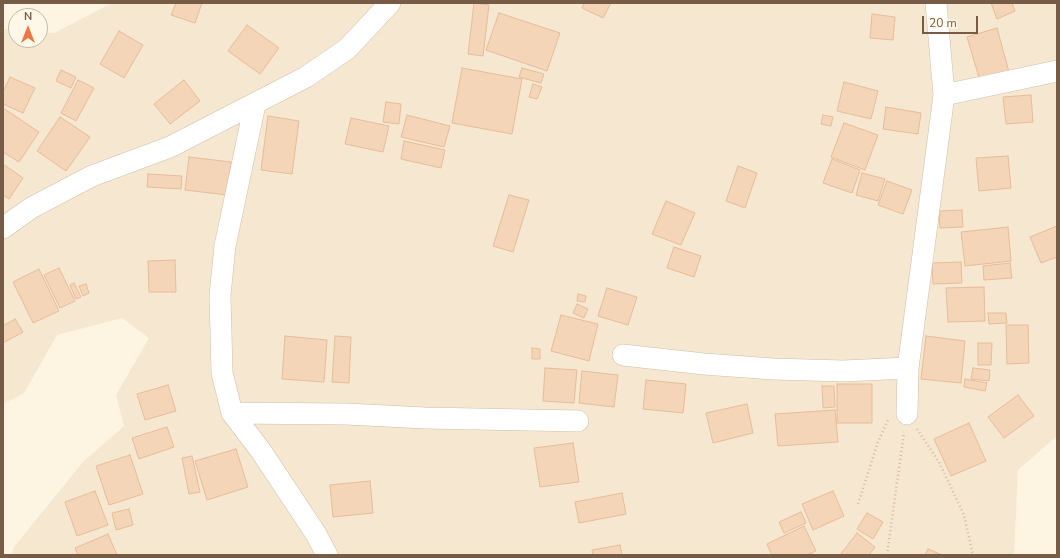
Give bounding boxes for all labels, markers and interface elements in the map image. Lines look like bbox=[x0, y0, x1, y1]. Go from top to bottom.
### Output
north arrow bbox=[8, 8, 48, 48]
scale bar bbox=[924, 8, 980, 34]
text: N bbox=[24, 9, 32, 24]
text: 20 m bbox=[929, 15, 957, 31]

